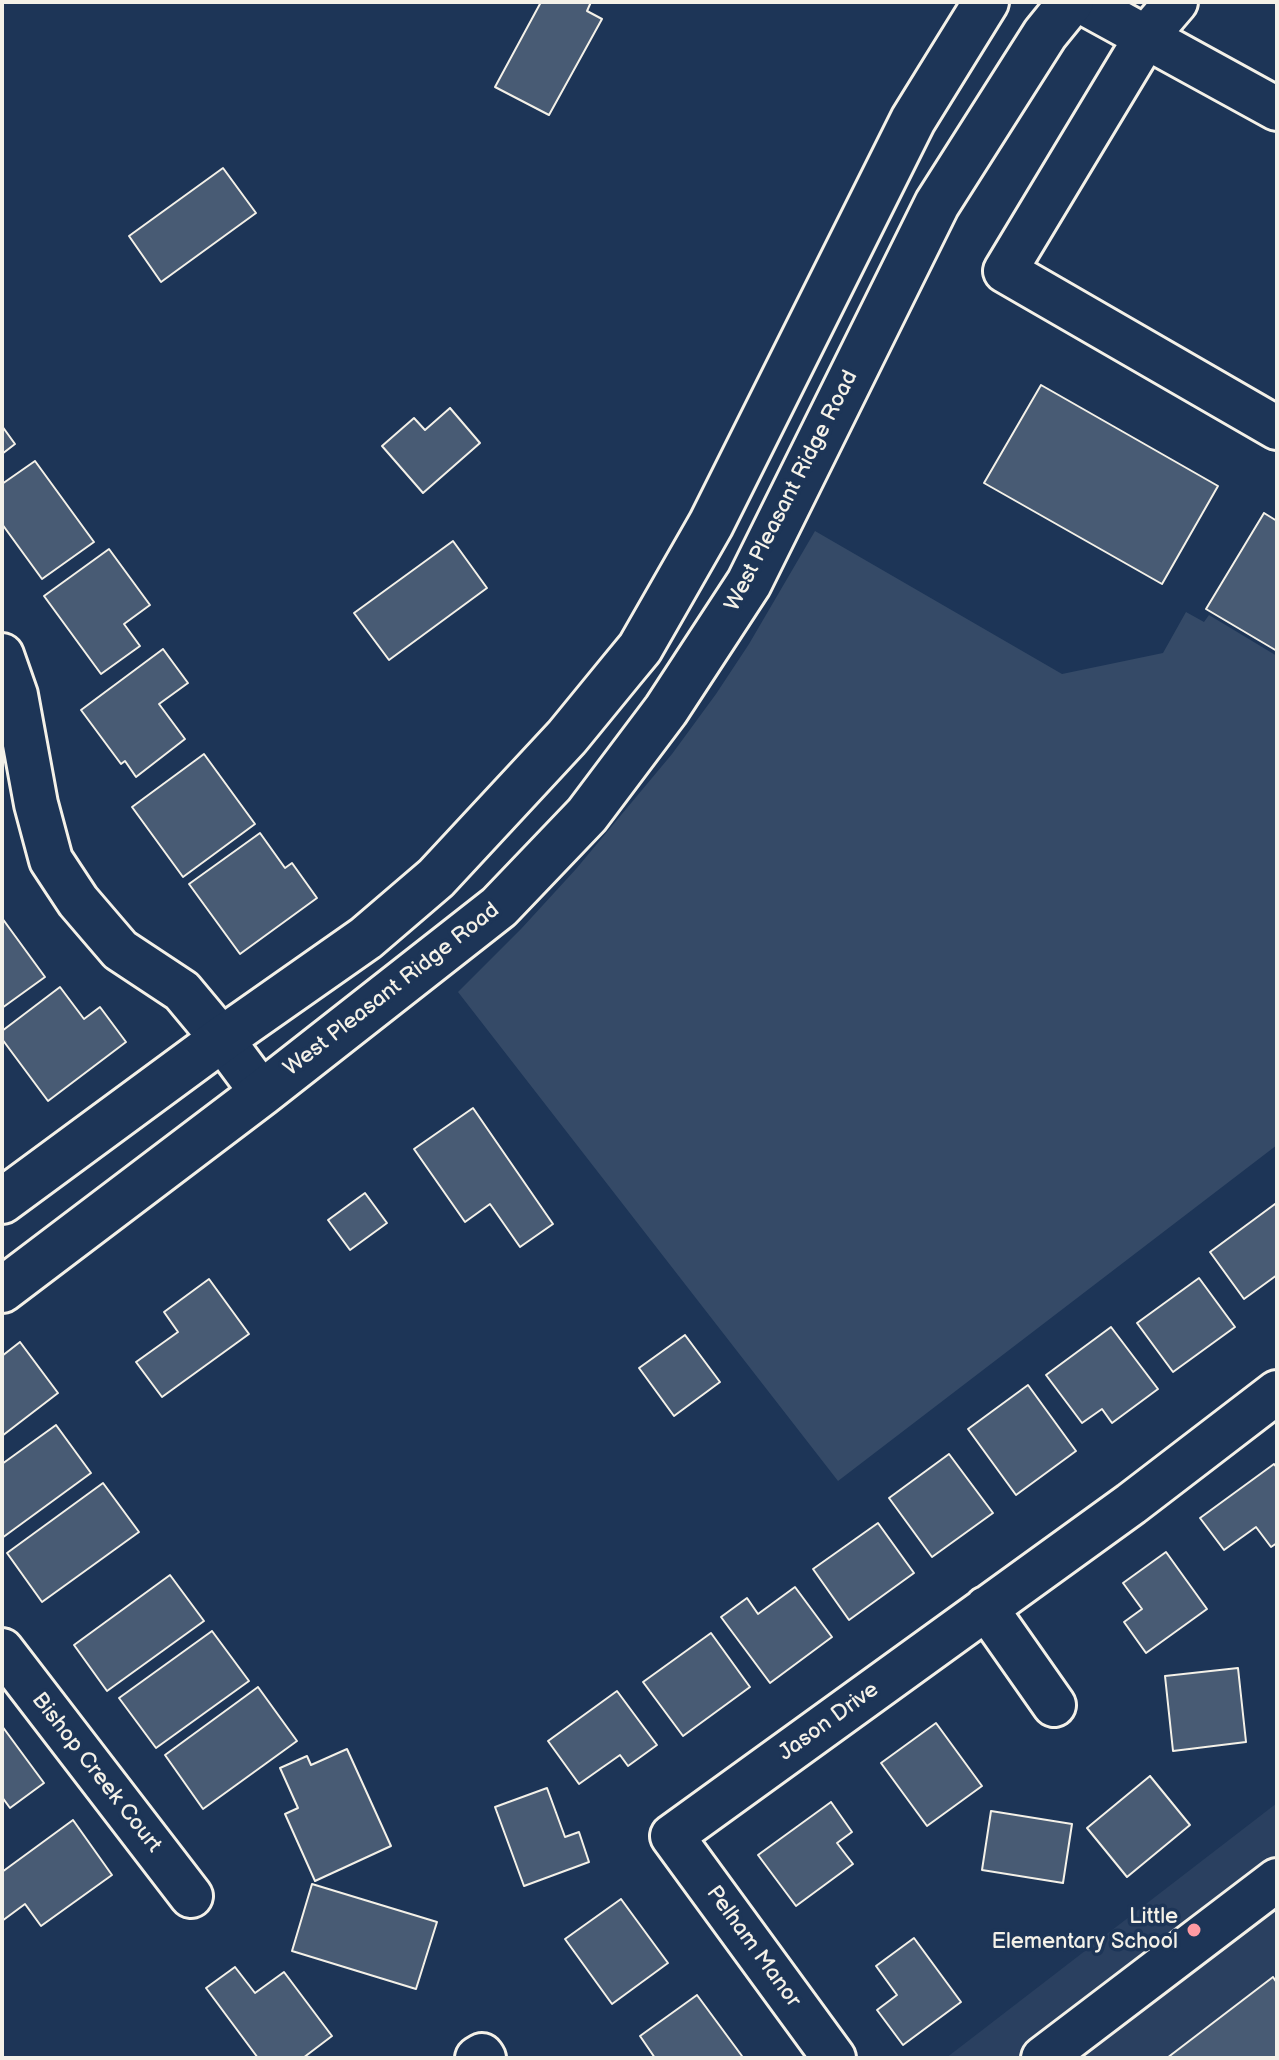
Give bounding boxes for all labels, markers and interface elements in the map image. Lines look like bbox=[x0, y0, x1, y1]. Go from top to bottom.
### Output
street label: West Pleasant Ridge Road bbox=[720, 366, 864, 616]
street label: West Pleasant Ridge Road bbox=[279, 898, 505, 1082]
street label: Jason Drive bbox=[774, 1677, 884, 1767]
street label: Bishop Creek Court bbox=[25, 1688, 167, 1858]
street label: Pelham Manor bbox=[700, 1881, 806, 2013]
place label: Little Elementary School bbox=[992, 1904, 1178, 1956]
marker: Little Elementary School bbox=[1185, 1921, 1203, 1939]

